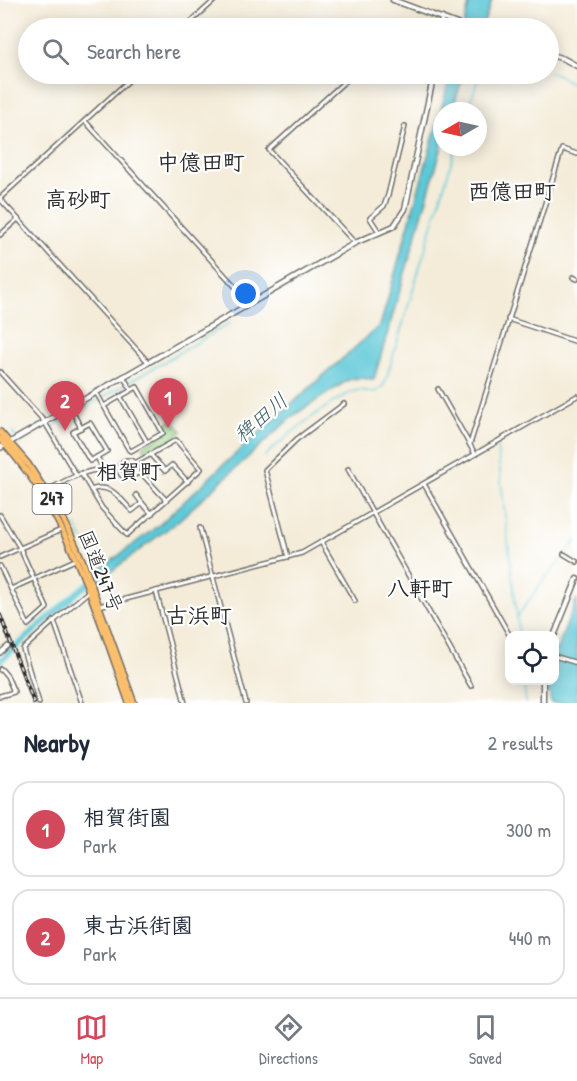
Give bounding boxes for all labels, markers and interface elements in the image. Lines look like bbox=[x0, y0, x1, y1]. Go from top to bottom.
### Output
search box bbox=[18, 18, 559, 84]
icon: search bbox=[39, 35, 72, 68]
text: Search here bbox=[87, 36, 181, 66]
north arrow bbox=[433, 102, 487, 156]
district label: 中億田町 bbox=[157, 147, 245, 177]
district label: 西億田町 bbox=[468, 176, 556, 206]
district label: 高砂町 bbox=[45, 184, 111, 214]
your location bbox=[231, 279, 260, 308]
pin: 1 bbox=[148, 378, 188, 428]
pin: 2 bbox=[46, 382, 84, 431]
water label: 稗田川 bbox=[227, 386, 294, 449]
district label: 相賀町 bbox=[96, 456, 162, 486]
road number: 247 bbox=[32, 484, 72, 514]
street label: 国道247号 bbox=[73, 526, 130, 616]
district label: 八軒町 bbox=[387, 573, 453, 603]
district label: 古浜町 bbox=[166, 600, 232, 630]
map controls bbox=[505, 631, 559, 685]
button: locate bbox=[505, 631, 559, 685]
text: Nearby bbox=[24, 725, 90, 760]
text: 2 results bbox=[488, 729, 553, 756]
text: 相賀街園 bbox=[83, 802, 171, 832]
text: 1 bbox=[42, 816, 49, 843]
text: 300 m bbox=[506, 816, 551, 843]
text: Park bbox=[83, 832, 116, 859]
text: 東古浜街園 bbox=[83, 910, 193, 940]
text: 2 bbox=[41, 924, 50, 951]
text: 440 m bbox=[509, 924, 551, 951]
text: Park bbox=[83, 940, 116, 967]
tab: Map bbox=[75, 1011, 108, 1069]
tab: Directions bbox=[259, 1011, 318, 1069]
tab: Saved bbox=[469, 1011, 502, 1069]

